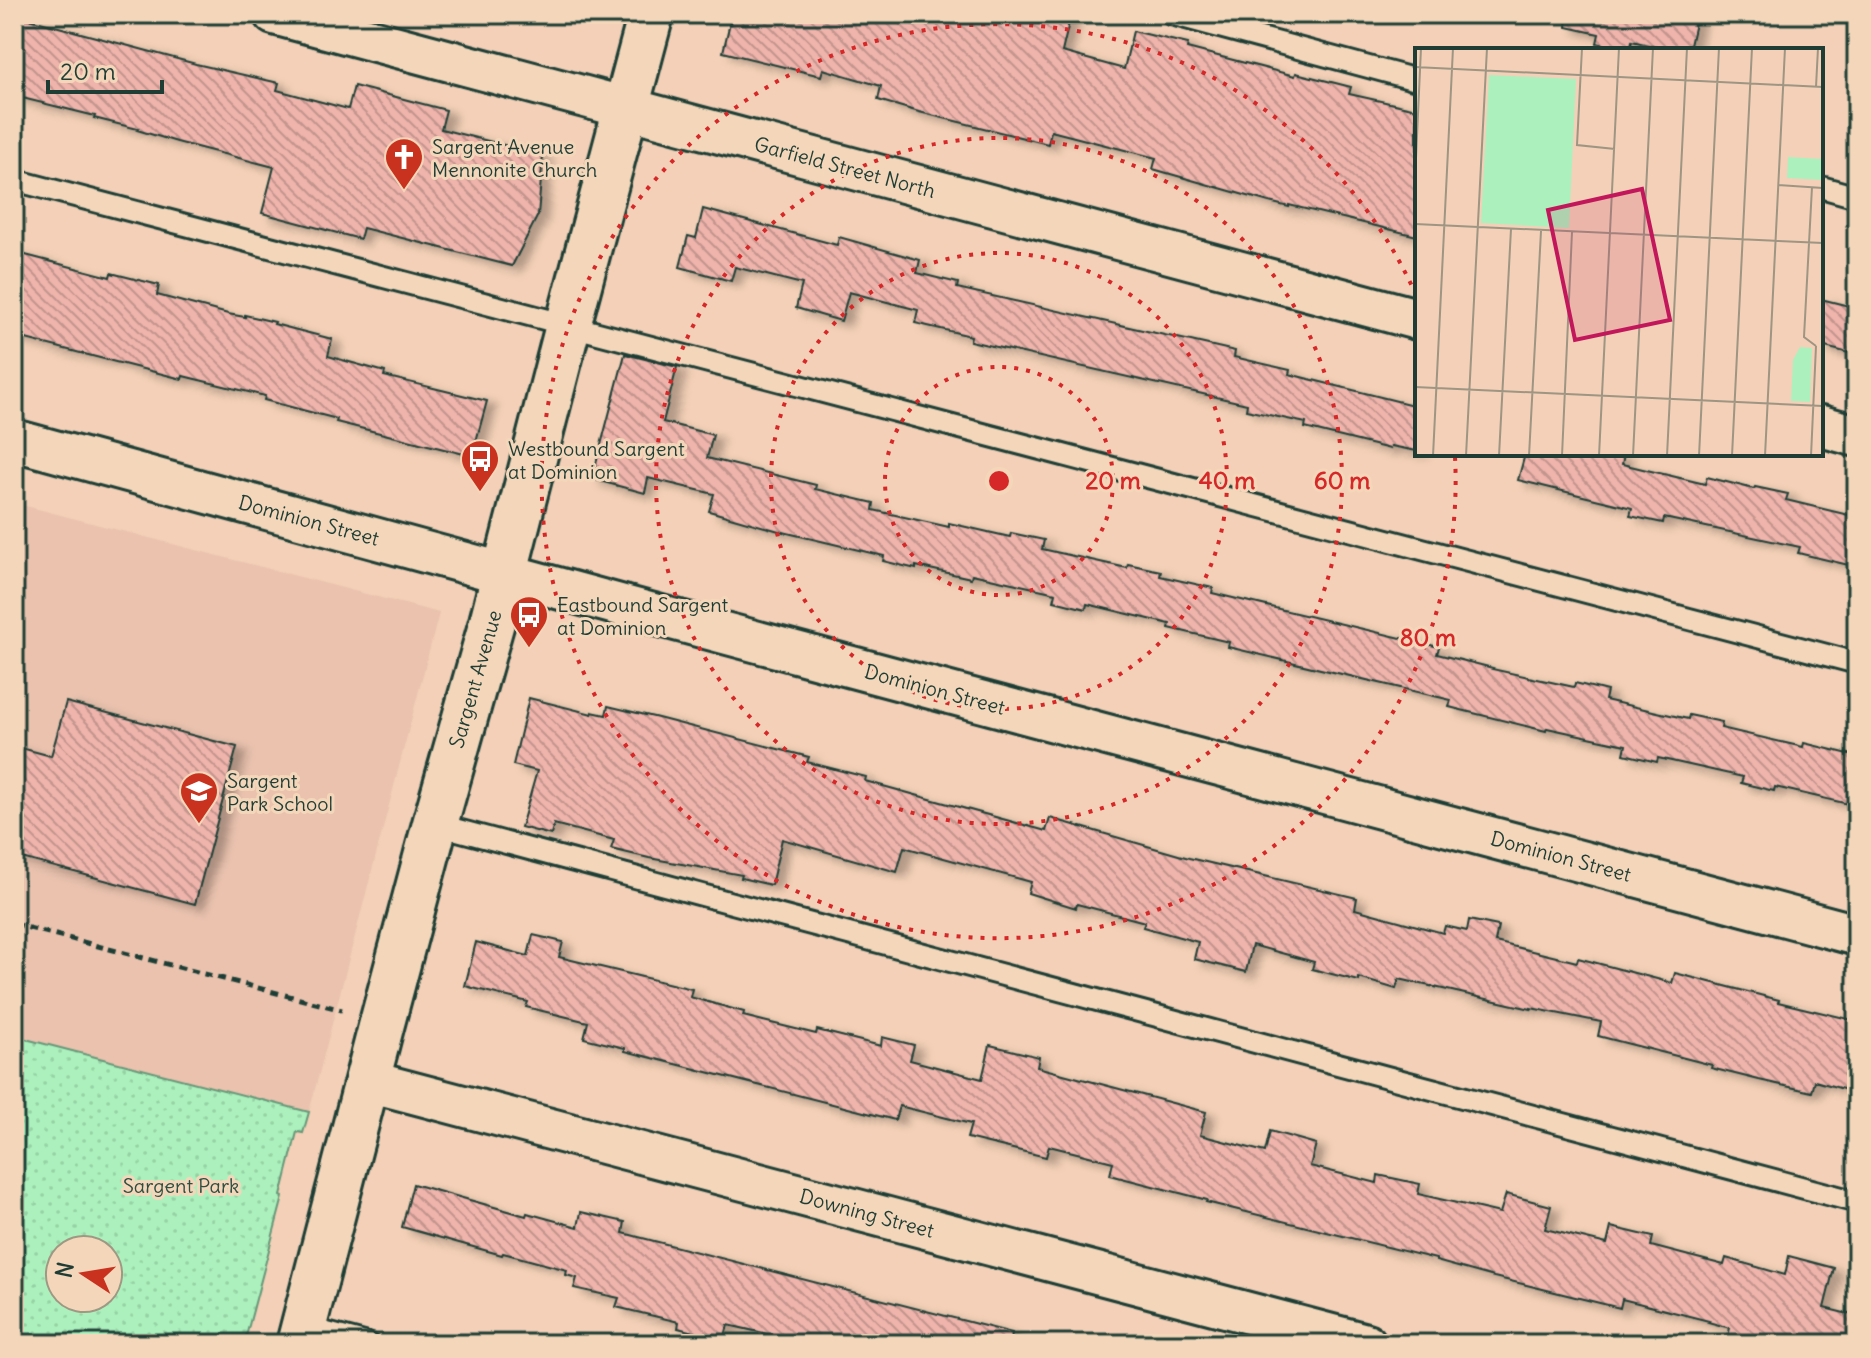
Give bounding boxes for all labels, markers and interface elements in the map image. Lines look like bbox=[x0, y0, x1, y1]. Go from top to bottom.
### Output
scale bar bbox=[48, 44, 162, 94]
inset map bbox=[1415, 48, 1823, 456]
text: 20 m bbox=[60, 56, 116, 86]
street label: Garfield Street North bbox=[752, 131, 938, 203]
place label: Sargent Avenue Mennonite Church bbox=[432, 134, 597, 182]
church icon: Sargent Avenue Mennonite Church bbox=[383, 136, 425, 191]
place label: Westbound Sargent at Dominion bbox=[508, 436, 685, 484]
bus stop icon: Westbound Sargent at Dominion bbox=[459, 438, 501, 493]
text: 20 m bbox=[1085, 465, 1141, 495]
text: 40 m bbox=[1199, 465, 1255, 495]
text: 60 m bbox=[1314, 465, 1370, 495]
centre of rings bbox=[985, 467, 1013, 495]
street label: Dominion Street bbox=[236, 489, 382, 551]
place label: Eastbound Sargent at Dominion bbox=[557, 592, 729, 640]
bus stop icon: Eastbound Sargent at Dominion bbox=[508, 594, 550, 649]
street label: Sargent Avenue bbox=[443, 607, 507, 751]
text: 80 m bbox=[1400, 622, 1456, 652]
street label: Dominion Street bbox=[862, 658, 1008, 720]
place label: Sargent Park School bbox=[227, 768, 333, 816]
school or university icon: Sargent Park School bbox=[178, 770, 220, 825]
street label: Dominion Street bbox=[1488, 825, 1634, 887]
park label: Sargent Park bbox=[123, 1173, 239, 1198]
street label: Downing Street bbox=[797, 1183, 937, 1243]
north arrow bbox=[44, 1234, 124, 1314]
text: N bbox=[49, 1259, 80, 1280]

